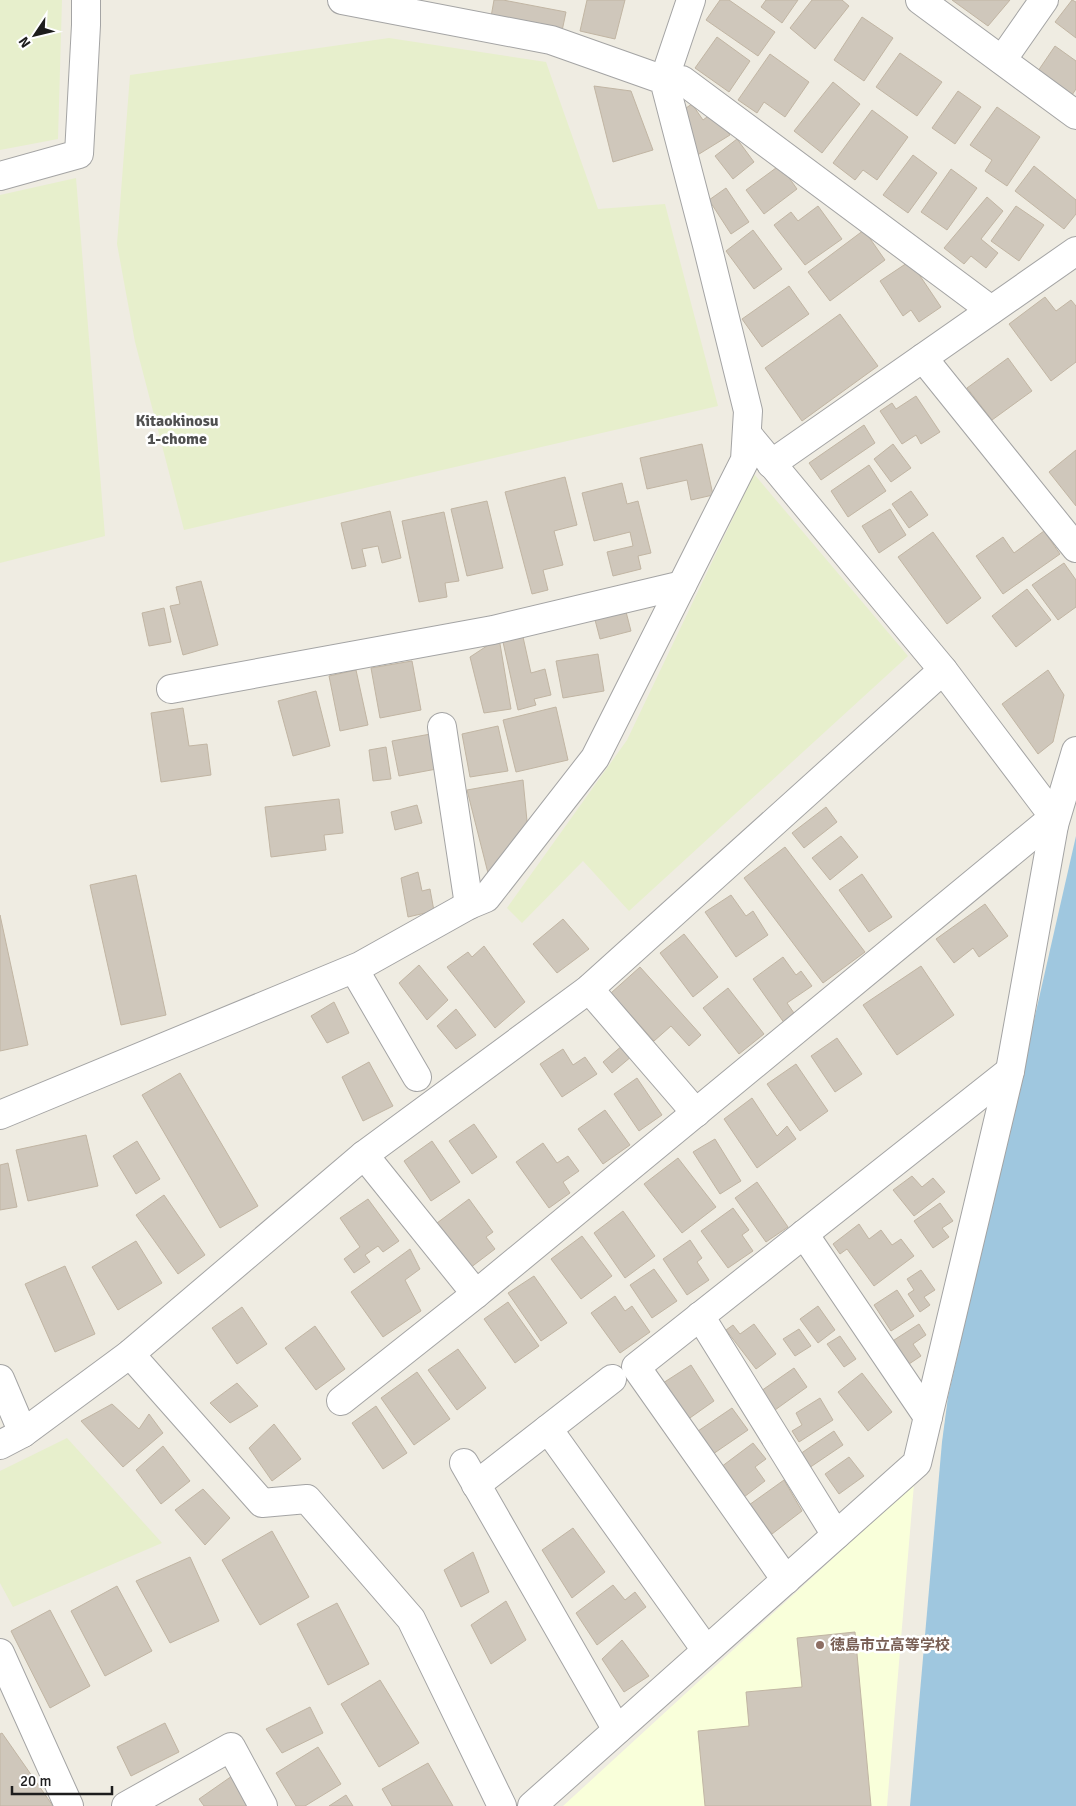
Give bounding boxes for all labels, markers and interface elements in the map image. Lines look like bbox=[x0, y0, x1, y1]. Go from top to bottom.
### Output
north arrow bbox=[10, 10, 60, 60]
text: N bbox=[15, 33, 35, 51]
district label: Kitaokinosu 1-chome bbox=[135, 411, 219, 449]
place label: 徳島市立高等学校 bbox=[830, 1636, 950, 1654]
marker: 徳島市立高等学校 bbox=[814, 1639, 826, 1651]
scale bar bbox=[12, 1764, 112, 1796]
text: 20 m bbox=[20, 1772, 51, 1790]

